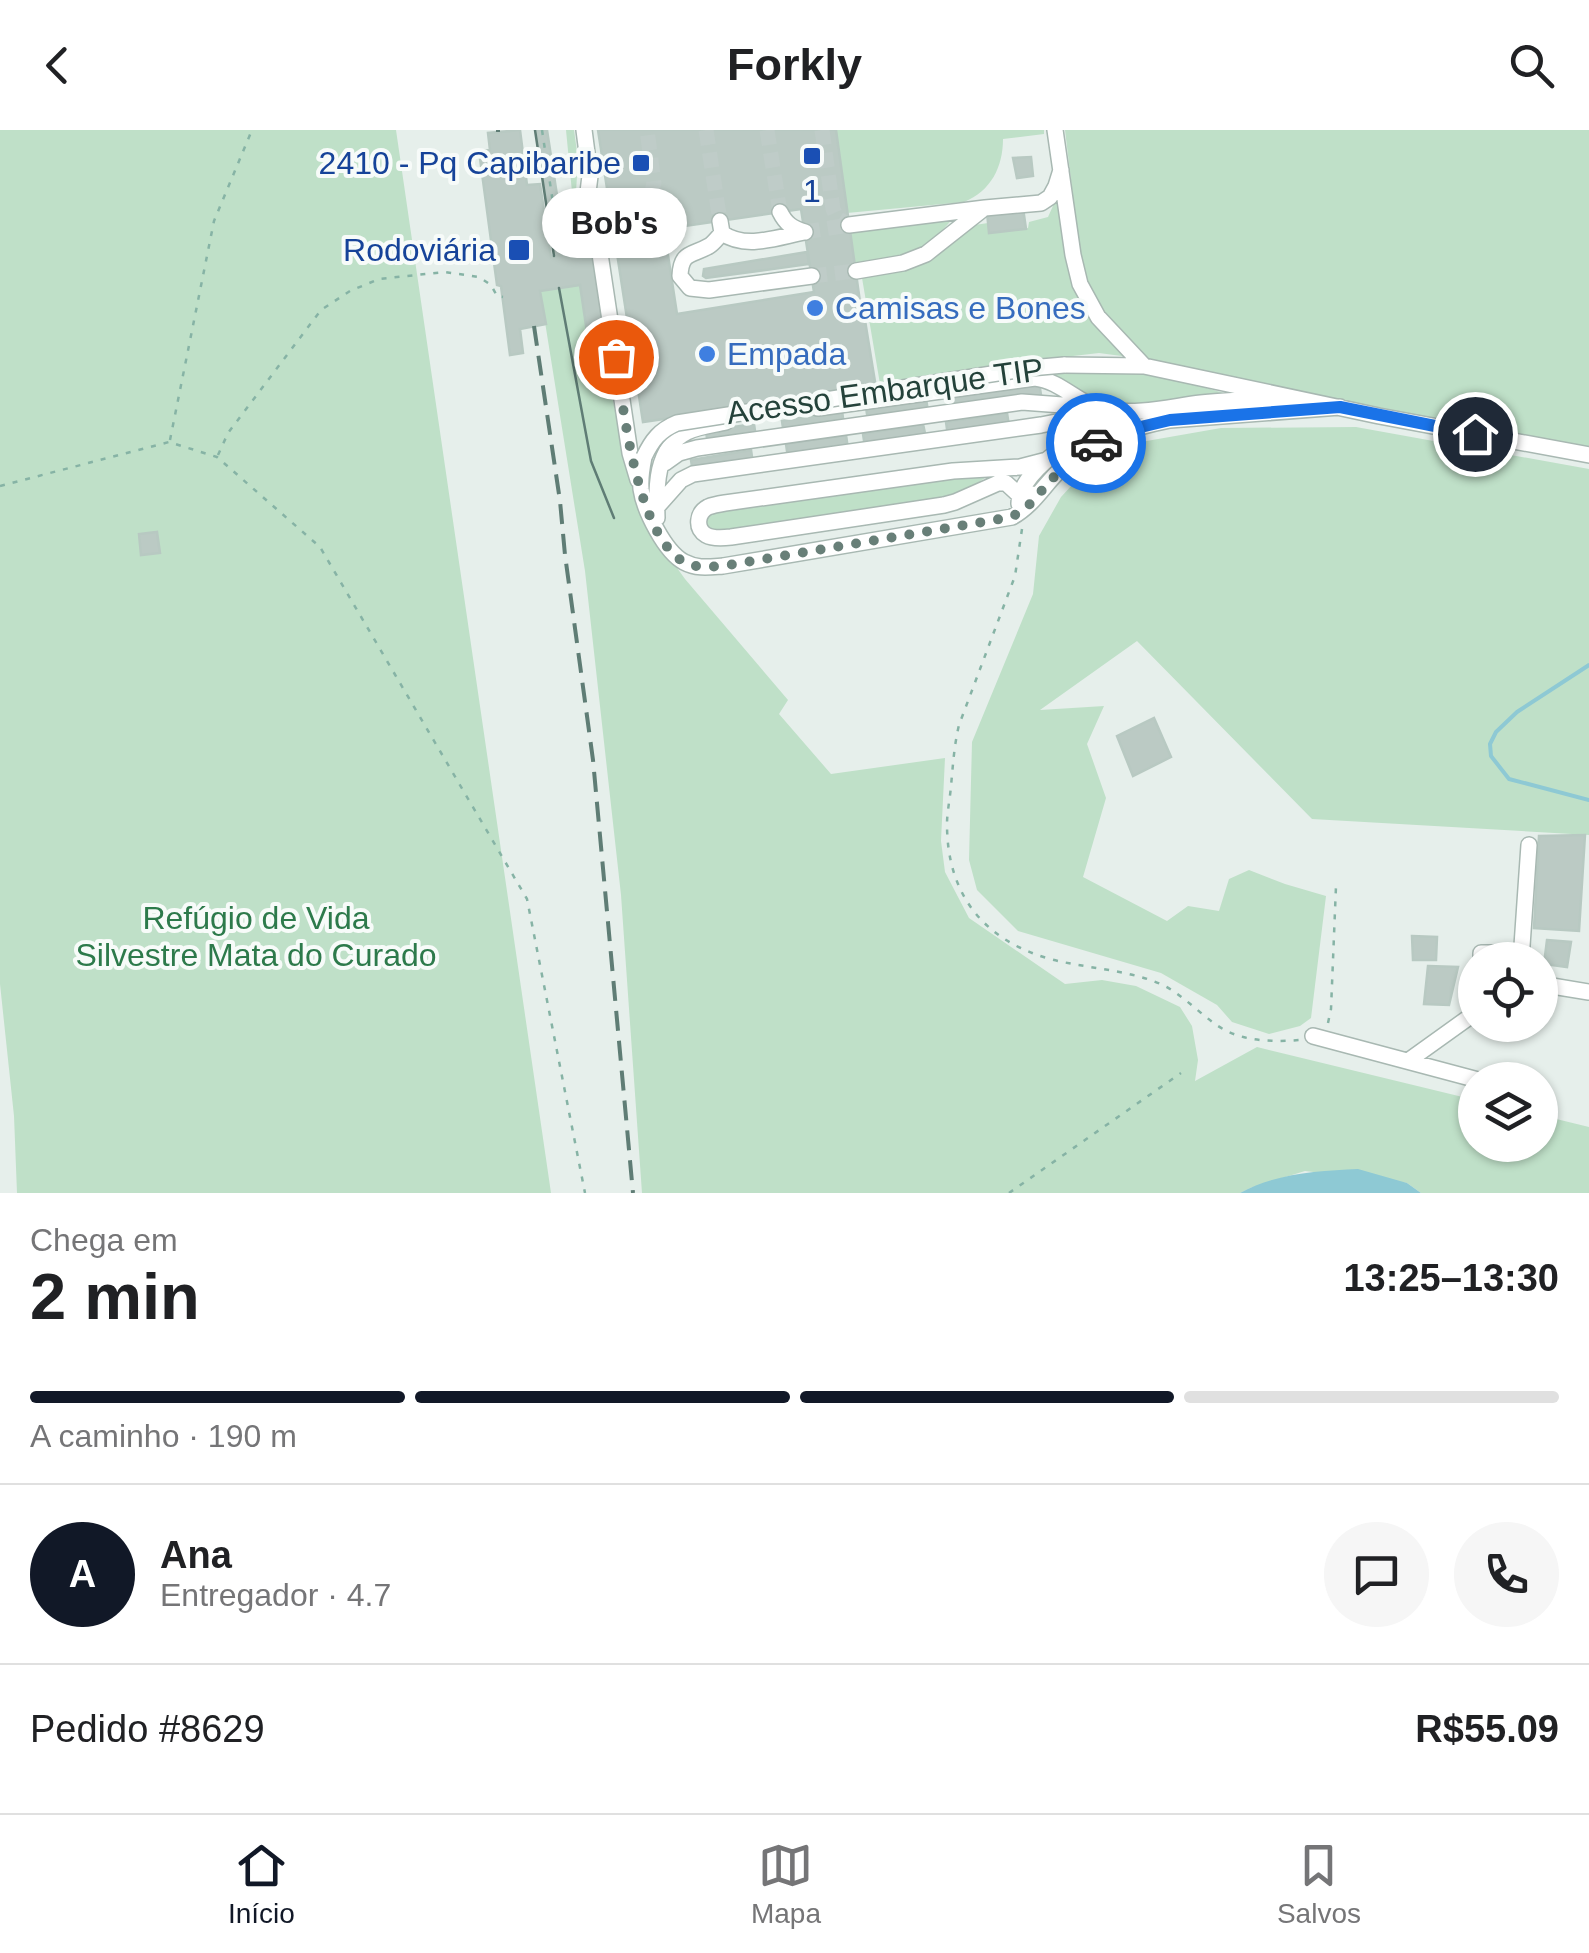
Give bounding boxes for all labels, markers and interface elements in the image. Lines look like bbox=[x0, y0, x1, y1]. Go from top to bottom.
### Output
icon: back bbox=[30, 38, 85, 93]
icon: search bbox=[1504, 38, 1559, 93]
text: Forkly bbox=[727, 39, 862, 90]
place label: 2410 - Pq Capibaribe bbox=[319, 145, 621, 181]
marker: 1 bbox=[801, 145, 823, 167]
marker: 2410 - Pq Capibaribe bbox=[630, 152, 652, 174]
place label: 1 bbox=[803, 173, 821, 209]
callout: Bob's bbox=[544, 187, 688, 257]
text: Bob's bbox=[571, 205, 658, 241]
place label: Rodoviária bbox=[343, 232, 496, 268]
marker: Rodoviária bbox=[506, 237, 532, 263]
place label: Camisas e Bones bbox=[835, 290, 1086, 326]
marker: Camisas e Bones bbox=[804, 297, 826, 319]
pin bbox=[574, 315, 659, 400]
icon: bag bbox=[589, 330, 644, 385]
place label: Empada bbox=[727, 336, 846, 372]
marker: Empada bbox=[696, 343, 718, 365]
street label: Acesso Embarque TIP bbox=[724, 351, 1046, 431]
pin bbox=[1433, 392, 1518, 477]
courier bbox=[1046, 393, 1146, 493]
icon: home bbox=[1448, 407, 1503, 462]
icon: car bbox=[1069, 416, 1124, 471]
park label: Refúgio de Vida Silvestre Mata do Curado bbox=[75, 900, 437, 973]
map controls bbox=[1458, 942, 1558, 1162]
button: locate bbox=[1458, 942, 1558, 1042]
button: layers bbox=[1458, 1062, 1558, 1162]
text: Chega em bbox=[30, 1222, 178, 1258]
text: 13:25–13:30 bbox=[1343, 1257, 1559, 1299]
text: 2 min bbox=[30, 1260, 200, 1333]
text: A caminho · 190 m bbox=[30, 1418, 297, 1454]
button: chat bbox=[1324, 1522, 1429, 1627]
button: phone bbox=[1454, 1522, 1559, 1627]
text: Ana bbox=[160, 1534, 232, 1576]
text: A bbox=[69, 1553, 96, 1595]
text: Entregador · 4.7 bbox=[160, 1577, 391, 1613]
text: Pedido #8629 bbox=[30, 1708, 265, 1750]
text: R$55.09 bbox=[1415, 1708, 1559, 1750]
tab: Início bbox=[228, 1838, 295, 1930]
tab: Mapa bbox=[751, 1838, 821, 1930]
tab: Salvos bbox=[1277, 1838, 1361, 1930]

